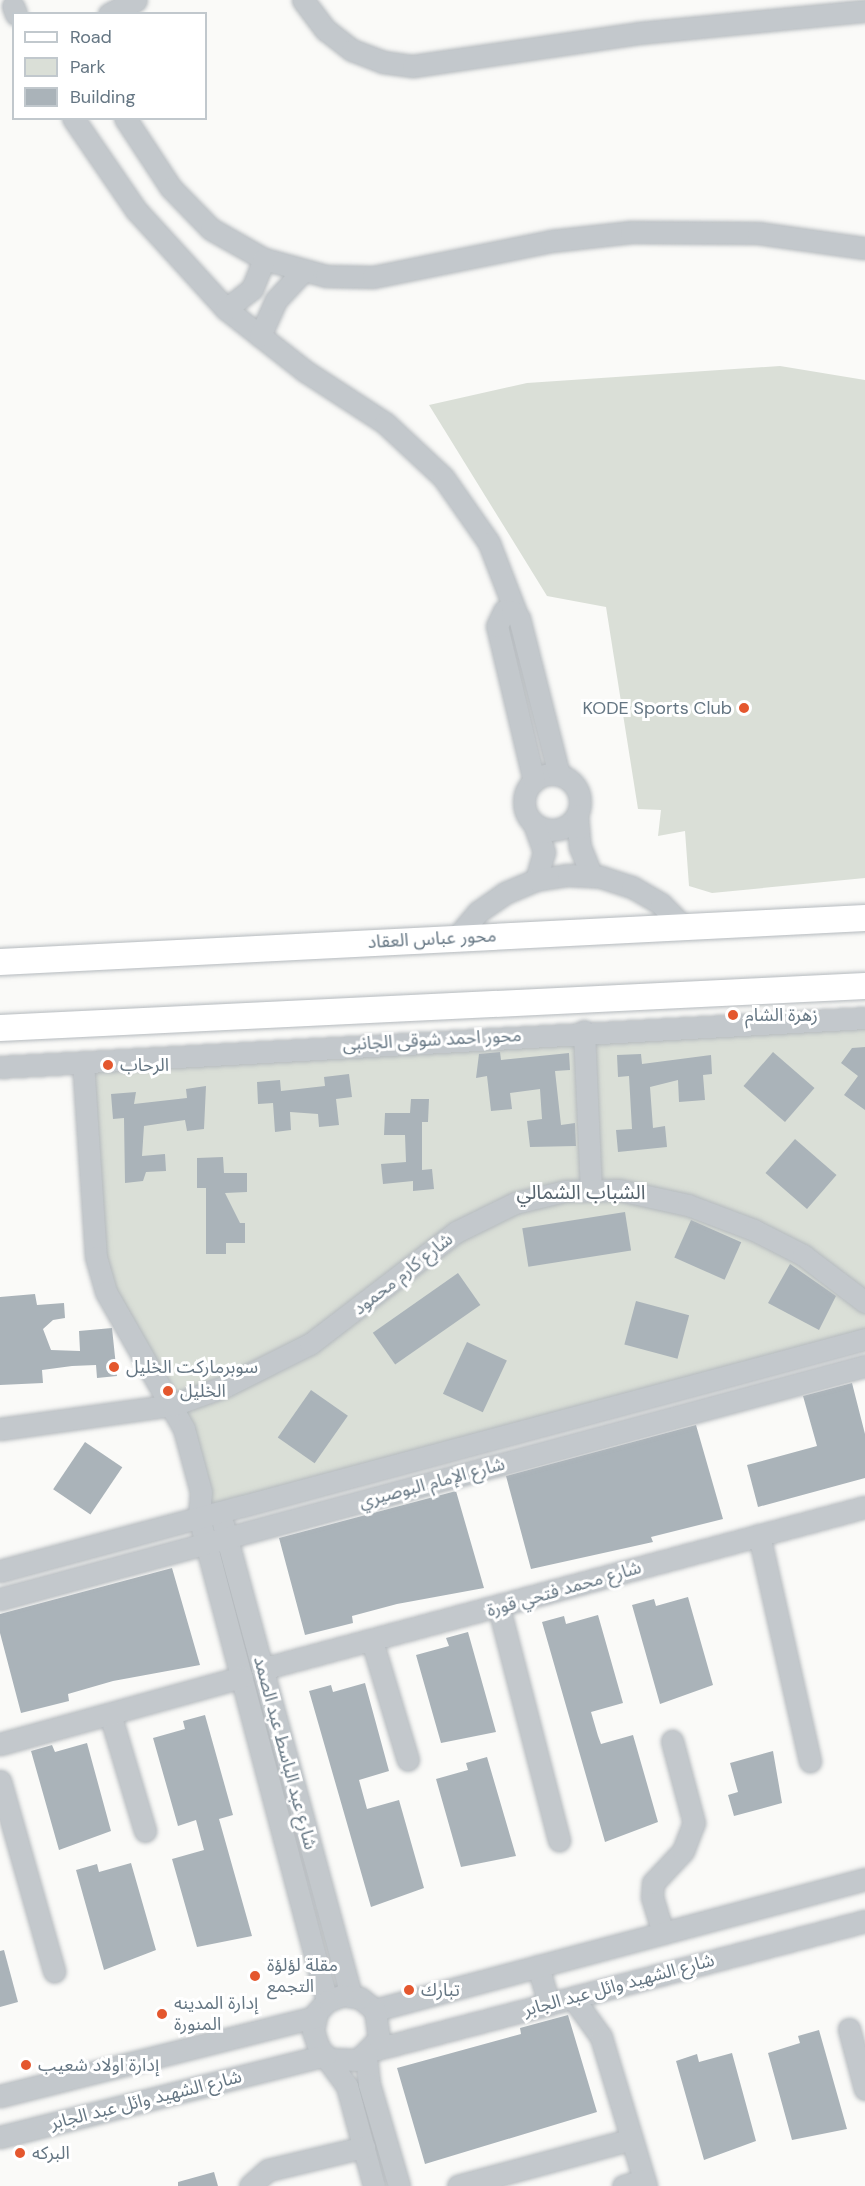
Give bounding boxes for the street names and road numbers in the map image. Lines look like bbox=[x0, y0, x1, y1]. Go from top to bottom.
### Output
street label: محور عباس العقاد bbox=[367, 925, 497, 953]
street label: محور احمد شوقى الجانبى bbox=[342, 1025, 522, 1055]
street label: شارع كارم محمود bbox=[349, 1228, 457, 1320]
street label: شارع الإمام البوصيري bbox=[357, 1453, 507, 1513]
street label: شارع محمد فتحي قورة bbox=[484, 1557, 644, 1621]
street label: شارع عبد الباسط عبد الصمد bbox=[249, 1654, 321, 1852]
street label: شارع الشهيد وائل عبد الجابر bbox=[521, 1949, 717, 2021]
street label: شارع الشهيد وائل عبد الجابر bbox=[48, 2066, 244, 2134]

